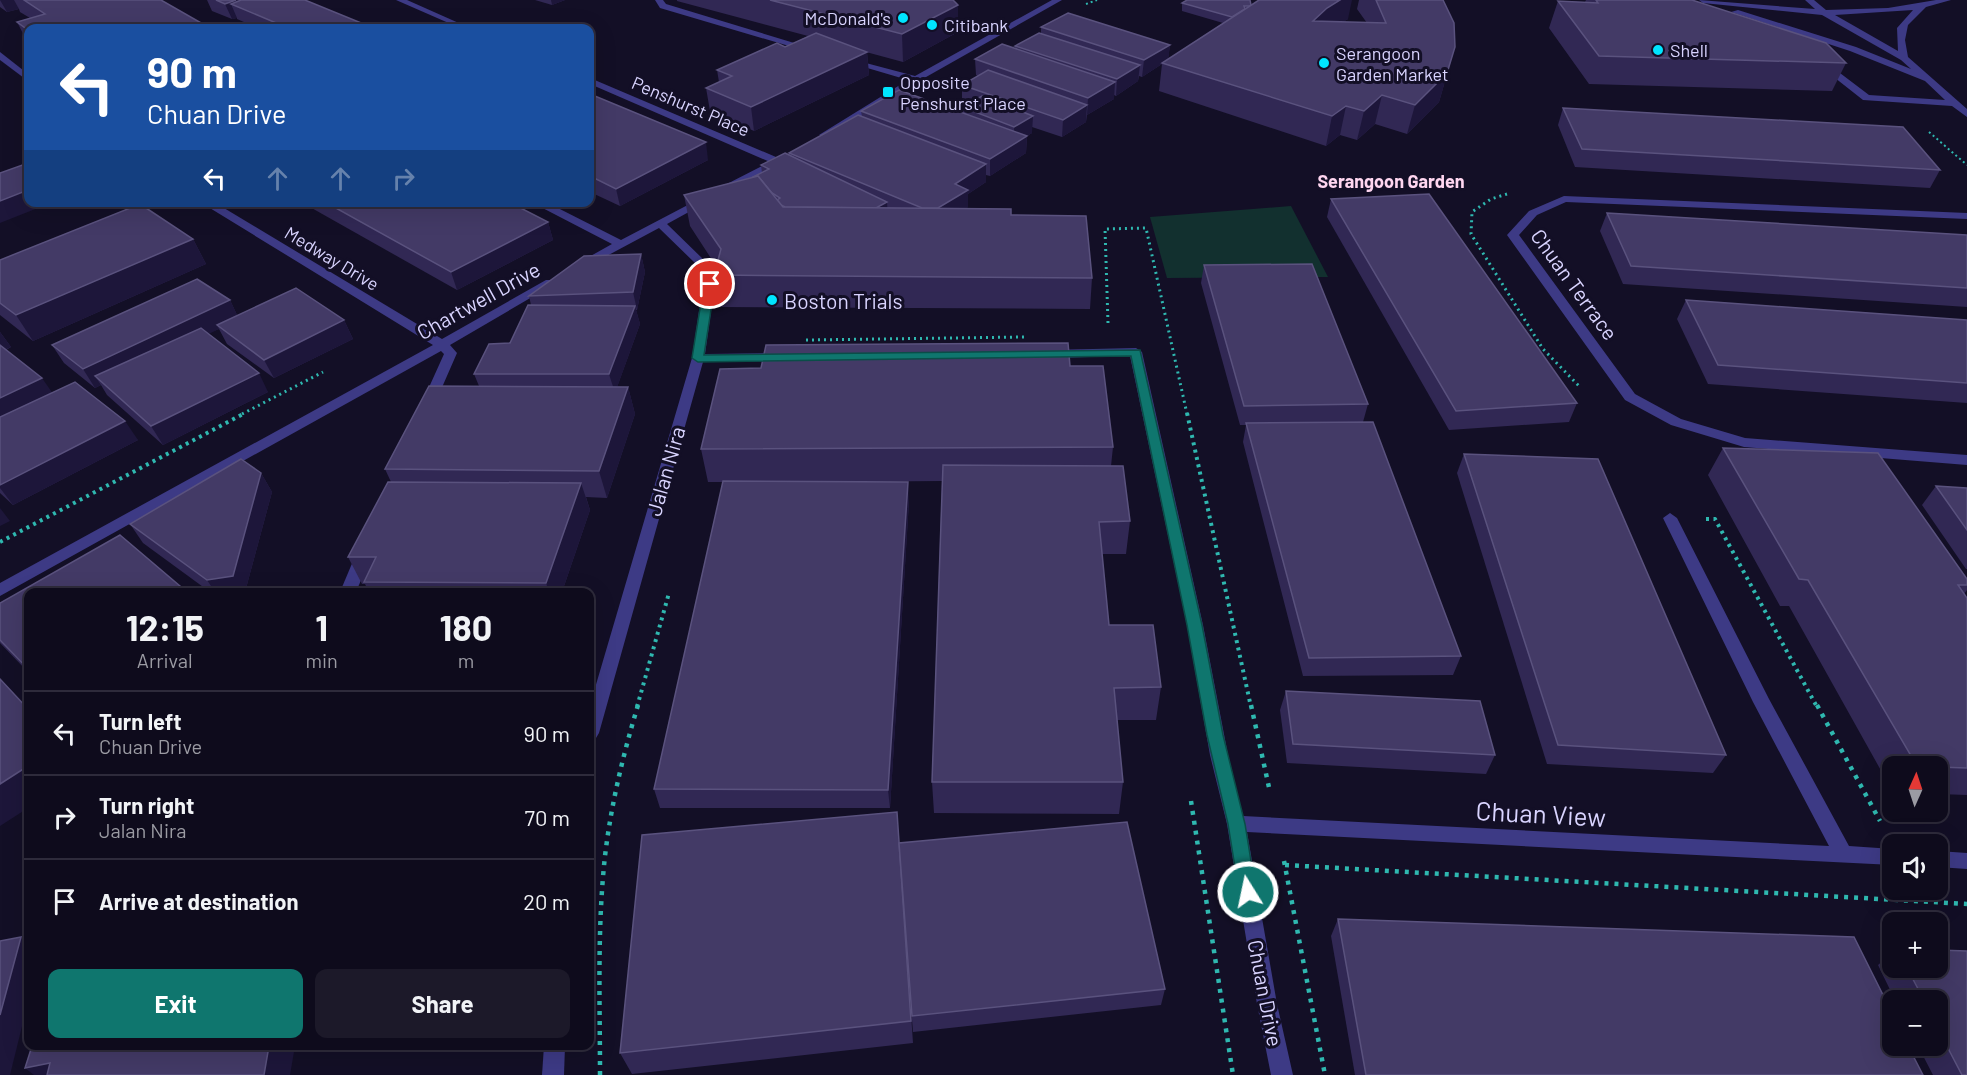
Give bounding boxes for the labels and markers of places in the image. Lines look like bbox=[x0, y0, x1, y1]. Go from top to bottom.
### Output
place label: McDonald's bbox=[804, 7, 891, 29]
marker: McDonald's bbox=[896, 11, 910, 25]
place label: Citibank bbox=[944, 14, 1008, 36]
marker: Citibank bbox=[925, 18, 939, 32]
place label: Shell bbox=[1670, 39, 1708, 61]
place label: Serangoon Garden Market bbox=[1336, 42, 1449, 85]
marker: Shell bbox=[1651, 43, 1665, 57]
marker: Serangoon Garden Market bbox=[1317, 56, 1331, 70]
place label: Opposite Penshurst Place bbox=[900, 71, 1026, 114]
marker: Opposite Penshurst Place bbox=[881, 85, 895, 99]
pin bbox=[684, 258, 735, 309]
place label: Boston Trials bbox=[784, 288, 902, 313]
marker: Boston Trials bbox=[765, 293, 779, 307]

